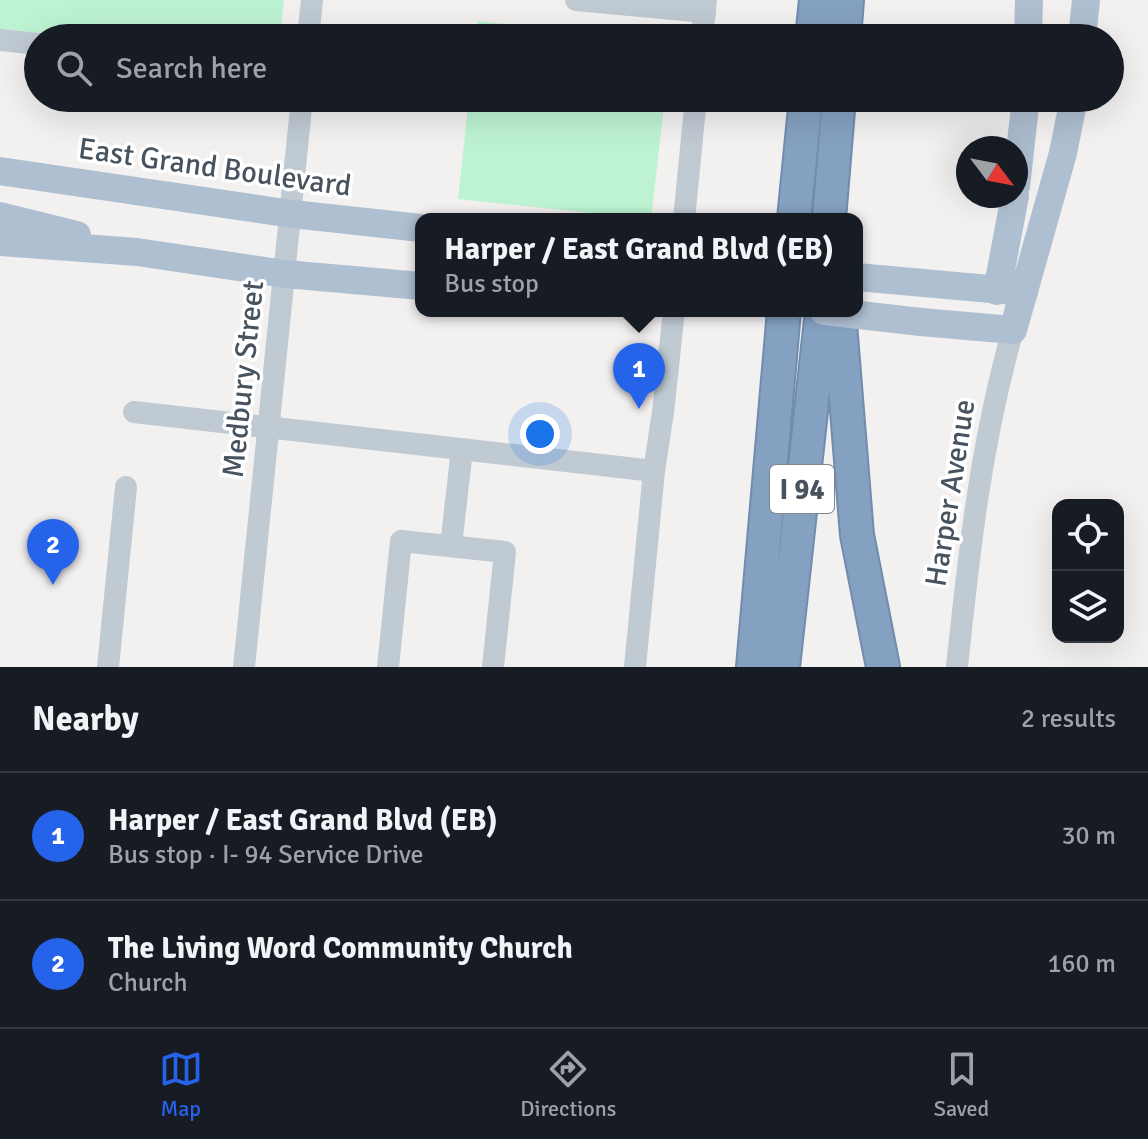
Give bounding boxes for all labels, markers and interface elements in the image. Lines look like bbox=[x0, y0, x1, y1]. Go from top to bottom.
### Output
search box bbox=[24, 24, 1124, 112]
icon: search bbox=[52, 46, 96, 90]
text: Search here bbox=[116, 50, 267, 87]
street label: East Grand Boulevard bbox=[76, 130, 354, 205]
north arrow bbox=[956, 136, 1028, 208]
popup bbox=[415, 213, 863, 317]
text: Harper / East Grand Blvd (EB) bbox=[444, 231, 834, 268]
text: Bus stop bbox=[444, 268, 539, 300]
street label: Medbury Street bbox=[215, 279, 272, 479]
pin: 1 bbox=[613, 343, 665, 409]
street label: Harper Avenue bbox=[917, 397, 984, 589]
your location bbox=[520, 414, 560, 454]
road number: I 94 bbox=[770, 465, 834, 513]
map controls bbox=[1052, 499, 1124, 643]
button: locate bbox=[1052, 499, 1124, 571]
pin: 2 bbox=[27, 519, 79, 585]
button: layers bbox=[1052, 571, 1124, 643]
text: Nearby bbox=[32, 698, 139, 740]
text: 2 results bbox=[1021, 703, 1116, 735]
text: Harper / East Grand Blvd (EB) bbox=[108, 802, 498, 839]
text: 1 bbox=[51, 820, 65, 852]
text: 30 m bbox=[1061, 820, 1116, 852]
text: Bus stop · I- 94 Service Drive bbox=[108, 839, 424, 871]
text: The Living Word Community Church bbox=[108, 930, 573, 967]
text: 2 bbox=[51, 948, 65, 980]
text: 160 m bbox=[1047, 948, 1116, 980]
text: Church bbox=[108, 967, 188, 999]
tab: Map bbox=[159, 1047, 203, 1122]
tab: Directions bbox=[520, 1047, 616, 1122]
tab: Saved bbox=[934, 1047, 989, 1122]

